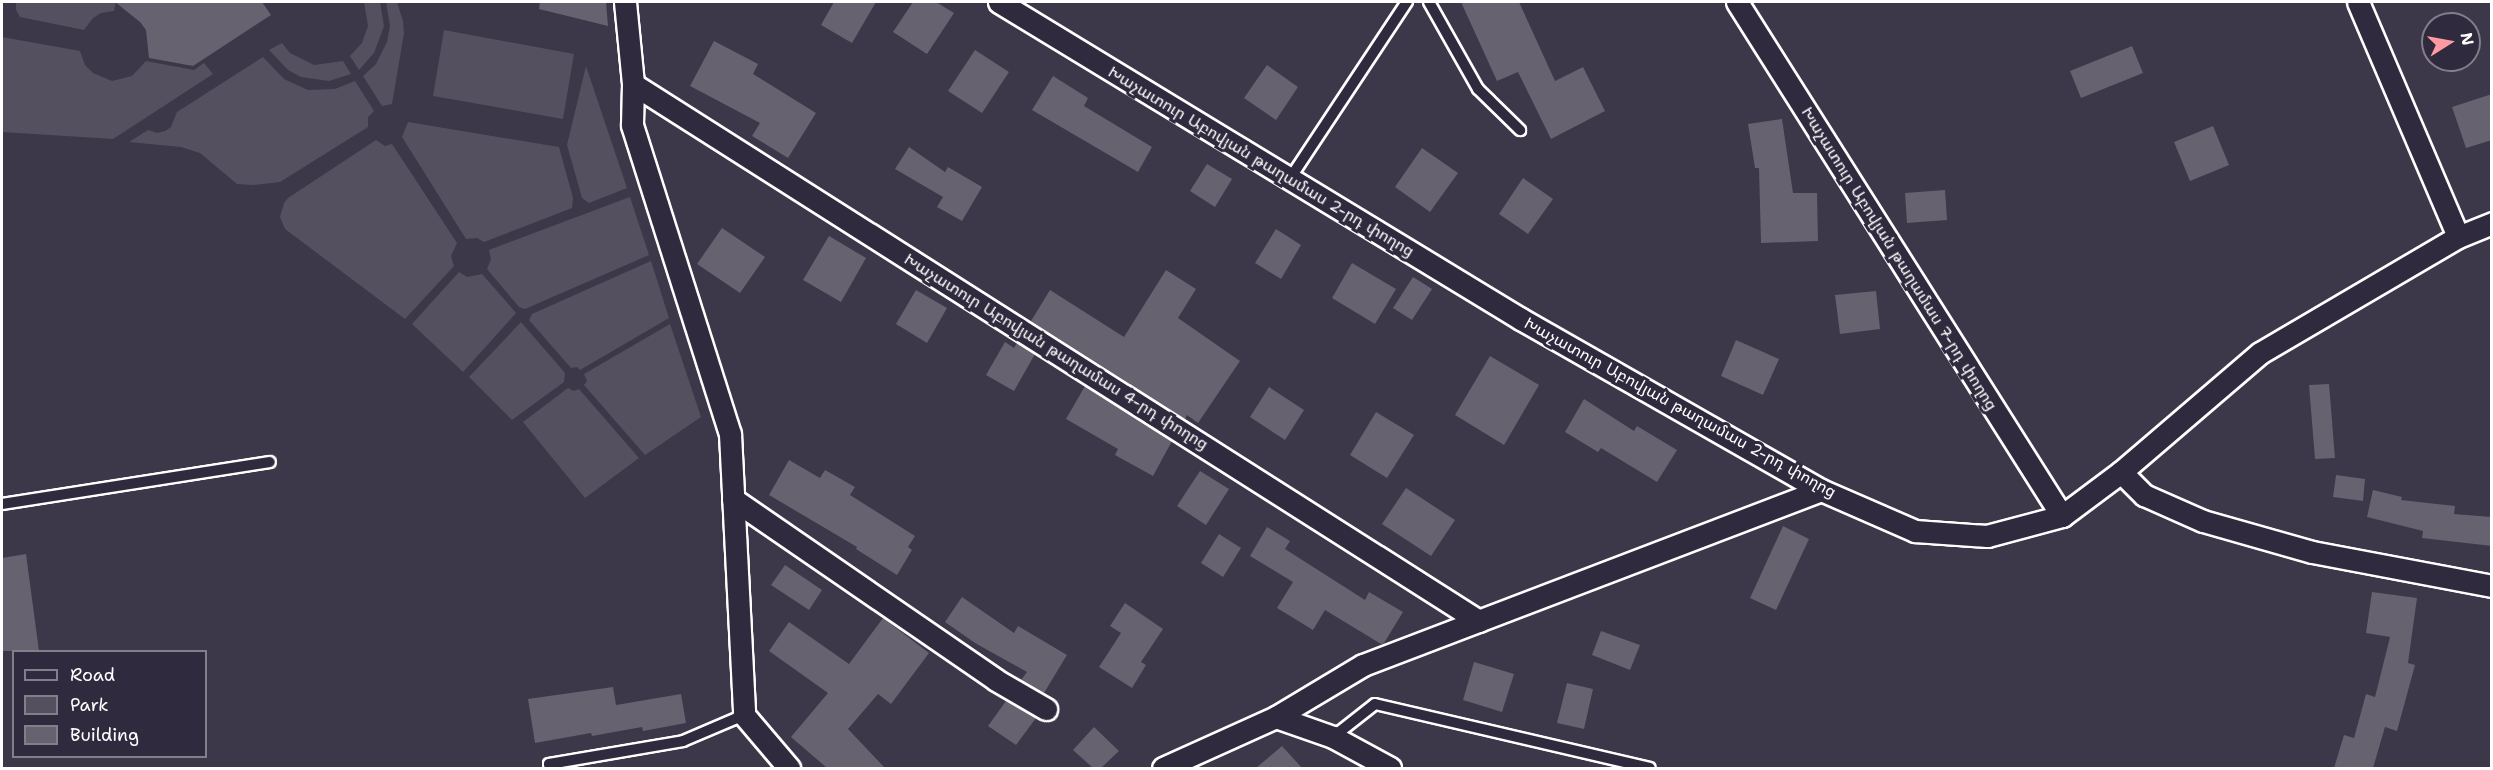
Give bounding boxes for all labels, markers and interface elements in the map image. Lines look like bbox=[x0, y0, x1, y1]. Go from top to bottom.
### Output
north arrow bbox=[2421, 12, 2481, 72]
text: N bbox=[2456, 31, 2479, 47]
street label: Խաչատուր Աբովյան թաղամաս 2-րդ փողոց bbox=[1104, 63, 1418, 261]
street label: Խաչատուր Աբովյան թաղամաս 7-րդ փողոց bbox=[1797, 104, 2001, 414]
street label: Խաչատուր Աբովյան թաղամաս 4-րդ փողոց bbox=[900, 250, 1212, 454]
street label: Խաչատուր Աբովյան թաղամաս 2-րդ փողոց bbox=[1521, 314, 1839, 502]
legend bbox=[12, 650, 207, 758]
text: Road bbox=[70, 663, 115, 687]
text: Park bbox=[70, 693, 109, 717]
text: Building bbox=[70, 723, 139, 747]

